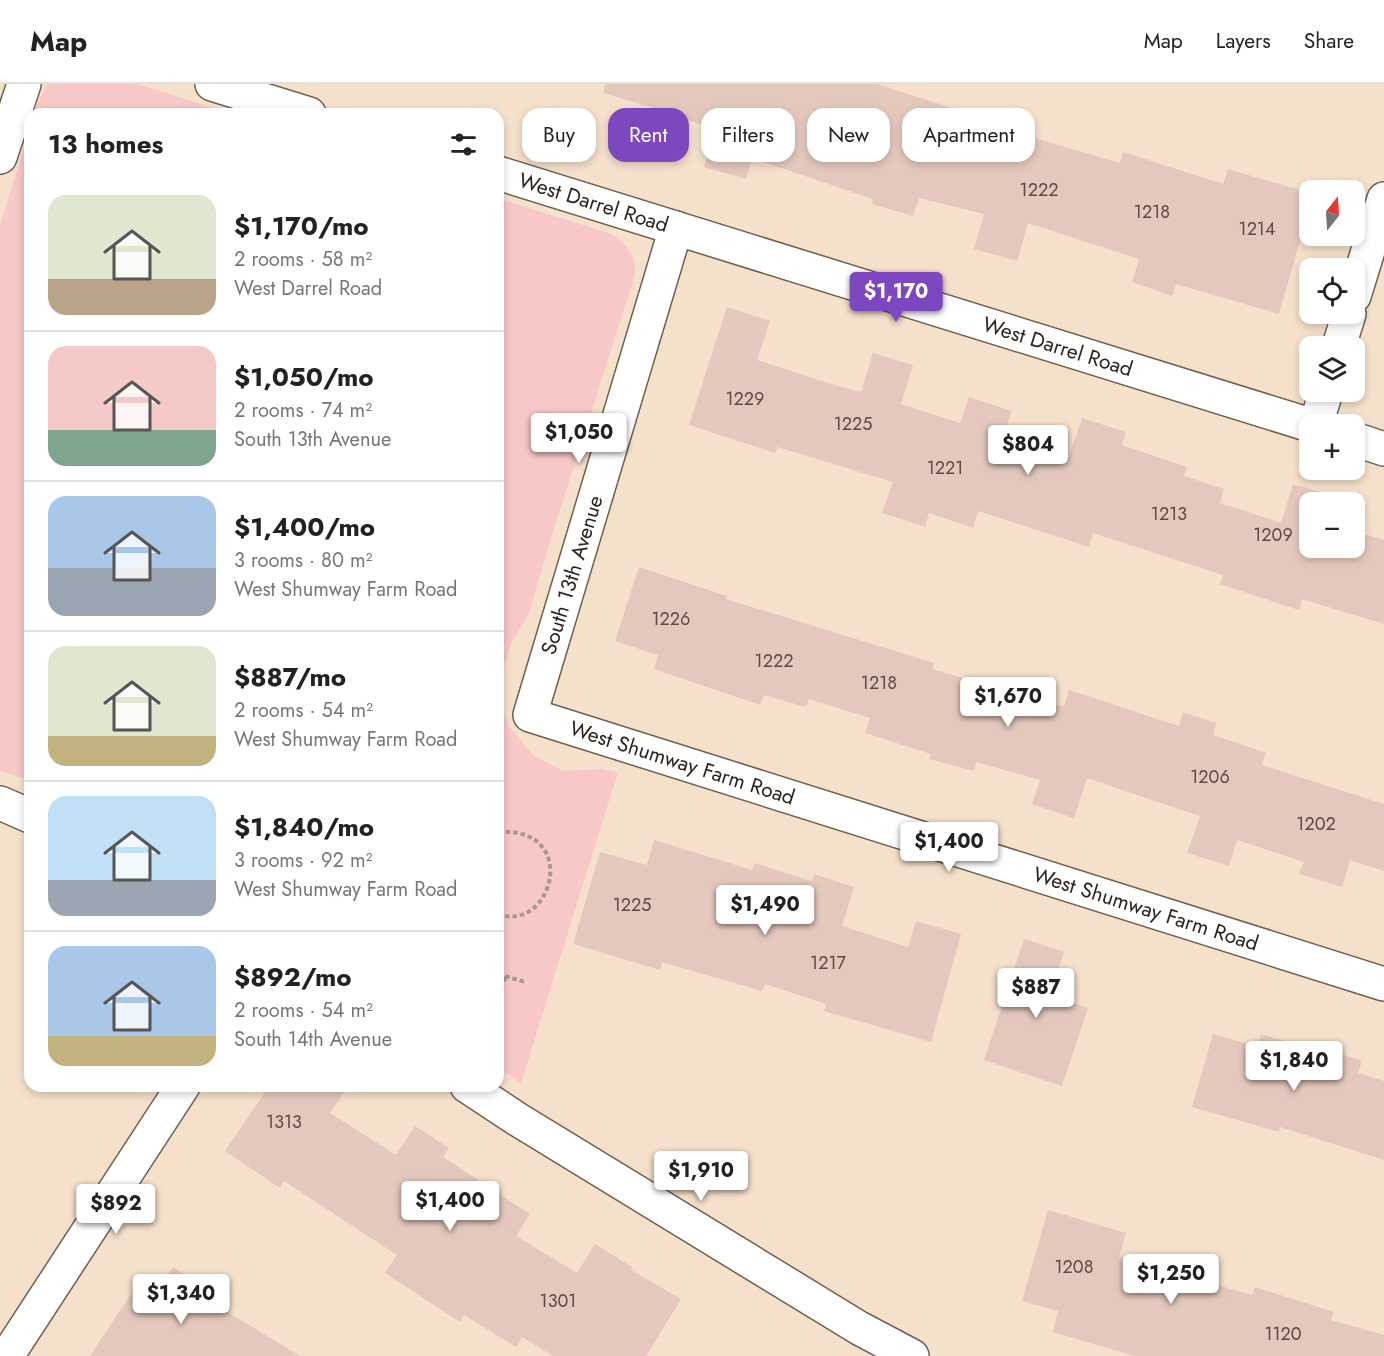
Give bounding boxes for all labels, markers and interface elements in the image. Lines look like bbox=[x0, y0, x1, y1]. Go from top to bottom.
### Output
text: Map bbox=[30, 21, 87, 62]
text: Map bbox=[1144, 26, 1183, 56]
text: Layers bbox=[1216, 26, 1271, 56]
text: Share bbox=[1304, 26, 1354, 56]
chip: Buy bbox=[522, 108, 596, 162]
chip: Rent bbox=[608, 108, 689, 162]
chip: Filters bbox=[701, 108, 795, 162]
chip: New bbox=[807, 108, 890, 162]
chip: Apartment bbox=[902, 108, 1035, 162]
text: 13 homes bbox=[48, 125, 163, 163]
icon: filters bbox=[447, 128, 480, 161]
street label: West Darrel Road bbox=[515, 165, 672, 240]
house number: 1222 bbox=[1020, 177, 1058, 203]
north arrow bbox=[1299, 180, 1365, 246]
map controls bbox=[1299, 180, 1365, 558]
house number: 1218 bbox=[1134, 199, 1170, 225]
text: $1,170/mo bbox=[234, 207, 369, 245]
house number: 1214 bbox=[1239, 216, 1275, 242]
icon: home bbox=[96, 219, 168, 291]
text: 2 rooms · 58 m² bbox=[234, 245, 372, 274]
button: locate bbox=[1299, 258, 1365, 324]
pin: $1,170 bbox=[847, 272, 945, 323]
text: West Darrel Road bbox=[234, 274, 382, 303]
text: $1,170 bbox=[864, 277, 928, 306]
street label: West Darrel Road bbox=[979, 309, 1136, 384]
button: layers bbox=[1299, 336, 1365, 402]
text: $1,050/mo bbox=[234, 358, 374, 396]
icon: home bbox=[96, 370, 168, 442]
house number: 1229 bbox=[726, 386, 764, 412]
text: 2 rooms · 74 m² bbox=[234, 396, 372, 425]
house number: 1225 bbox=[834, 411, 872, 437]
pin: $1,050 bbox=[530, 413, 628, 464]
button: + bbox=[1299, 414, 1365, 480]
text: $1,050 bbox=[545, 418, 613, 447]
text: South 13th Avenue bbox=[234, 425, 391, 454]
pin: $804 bbox=[992, 425, 1064, 476]
text: $804 bbox=[1002, 430, 1054, 459]
house number: 1221 bbox=[927, 455, 963, 481]
street label: South 13th Avenue bbox=[534, 492, 611, 658]
button: − bbox=[1299, 492, 1365, 558]
house number: 1213 bbox=[1151, 501, 1187, 527]
text: $1,400/mo bbox=[234, 508, 375, 546]
icon: home bbox=[96, 520, 168, 592]
house number: 1209 bbox=[1253, 522, 1293, 548]
text: 3 rooms · 80 m² bbox=[234, 546, 372, 575]
text: West Shumway Farm Road bbox=[234, 575, 457, 604]
house number: 1226 bbox=[652, 606, 690, 632]
house number: 1222 bbox=[755, 648, 793, 674]
text: $887/mo bbox=[234, 658, 346, 696]
icon: home bbox=[96, 670, 168, 742]
house number: 1218 bbox=[861, 670, 897, 696]
pin: $1,670 bbox=[959, 677, 1057, 728]
text: $1,670 bbox=[974, 682, 1042, 711]
text: 2 rooms · 54 m² bbox=[234, 696, 373, 725]
street label: West Shumway Farm Road bbox=[566, 713, 799, 813]
text: West Shumway Farm Road bbox=[234, 725, 457, 754]
house number: 1206 bbox=[1190, 764, 1230, 790]
text: $1,840/mo bbox=[234, 808, 374, 846]
house number: 1202 bbox=[1296, 811, 1336, 837]
icon: home bbox=[96, 820, 168, 892]
pin: $1,400 bbox=[900, 822, 998, 873]
text: $1,400 bbox=[914, 827, 984, 856]
text: 3 rooms · 92 m² bbox=[234, 846, 372, 875]
street label: West Shumway Farm Road bbox=[1029, 859, 1262, 959]
text: West Shumway Farm Road bbox=[234, 875, 457, 904]
pin: $1,490 bbox=[716, 885, 814, 936]
text: $1,490 bbox=[730, 890, 800, 919]
house number: 1225 bbox=[613, 892, 651, 918]
house number: 1217 bbox=[810, 950, 846, 976]
text: $892/mo bbox=[234, 958, 352, 996]
pin: $887 bbox=[1000, 968, 1072, 1019]
icon: home bbox=[96, 970, 168, 1042]
text: $887 bbox=[1011, 973, 1061, 1002]
text: 2 rooms · 54 m² bbox=[234, 996, 373, 1025]
text: South 14th Avenue bbox=[234, 1025, 392, 1054]
pin: $1,840 bbox=[1245, 1041, 1343, 1092]
text: $1,840 bbox=[1260, 1046, 1328, 1075]
house number: 1313 bbox=[266, 1109, 302, 1135]
pin: $1,910 bbox=[652, 1151, 750, 1202]
text: $1,910 bbox=[668, 1156, 734, 1185]
pin: $1,400 bbox=[401, 1181, 499, 1232]
pin: $892 bbox=[80, 1184, 152, 1235]
text: $1,400 bbox=[415, 1186, 485, 1215]
text: $892 bbox=[90, 1189, 142, 1218]
house number: 1208 bbox=[1055, 1254, 1093, 1280]
pin: $1,250 bbox=[1122, 1254, 1220, 1305]
text: $1,250 bbox=[1137, 1259, 1205, 1288]
pin: $1,340 bbox=[132, 1274, 230, 1325]
text: $1,340 bbox=[147, 1279, 215, 1308]
house number: 1301 bbox=[540, 1288, 576, 1314]
house number: 1120 bbox=[1264, 1321, 1302, 1347]

